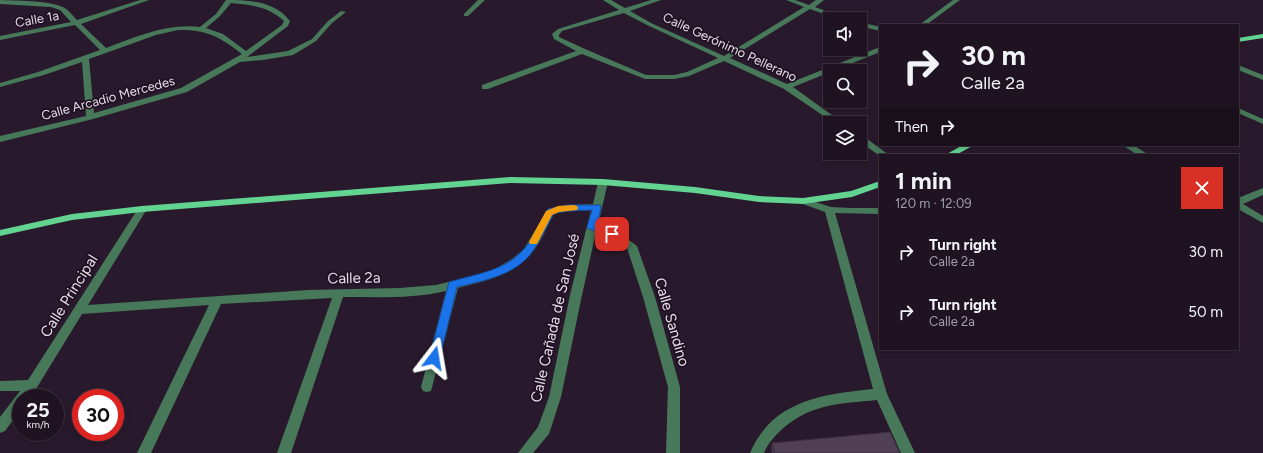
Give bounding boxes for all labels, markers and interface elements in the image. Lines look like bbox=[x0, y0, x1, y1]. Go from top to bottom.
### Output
street label: Calle 1a bbox=[14, 8, 60, 30]
street label: Calle Gerónimo Pellerano bbox=[661, 9, 799, 85]
map controls bbox=[823, 12, 867, 160]
button: sound bbox=[823, 12, 867, 56]
text: 30 m bbox=[961, 38, 1026, 72]
icon: right bbox=[895, 40, 947, 92]
button: search bbox=[823, 64, 867, 108]
text: Calle 2a bbox=[961, 72, 1025, 94]
street label: Calle Arcadio Mercedes bbox=[40, 73, 176, 123]
button: layers bbox=[823, 116, 867, 160]
icon: right bbox=[936, 116, 958, 138]
text: Then bbox=[895, 118, 928, 136]
text: 1 min bbox=[895, 166, 952, 195]
button: close bbox=[1181, 167, 1223, 209]
text: 120 m · 12:09 bbox=[895, 196, 972, 211]
pin bbox=[595, 217, 629, 251]
icon: arrive bbox=[601, 223, 623, 245]
street label: Calle Cañada de San José bbox=[527, 232, 583, 404]
text: Turn right bbox=[929, 236, 997, 254]
icon: right bbox=[895, 241, 917, 263]
text: 30 m bbox=[1189, 243, 1223, 261]
street label: Calle Principal bbox=[36, 251, 102, 341]
text: Calle 2a bbox=[929, 254, 975, 269]
street label: Calle 2a bbox=[327, 269, 381, 287]
street label: Calle Sandino bbox=[651, 276, 693, 369]
text: Turn right bbox=[929, 296, 997, 314]
icon: right bbox=[895, 301, 917, 323]
text: 50 m bbox=[1188, 303, 1223, 321]
text: Calle 2a bbox=[929, 314, 975, 329]
position arrow bbox=[413, 337, 455, 379]
speed limit sign: 30 bbox=[72, 389, 124, 441]
text: 25 bbox=[26, 398, 50, 422]
text: km/h bbox=[27, 418, 49, 431]

